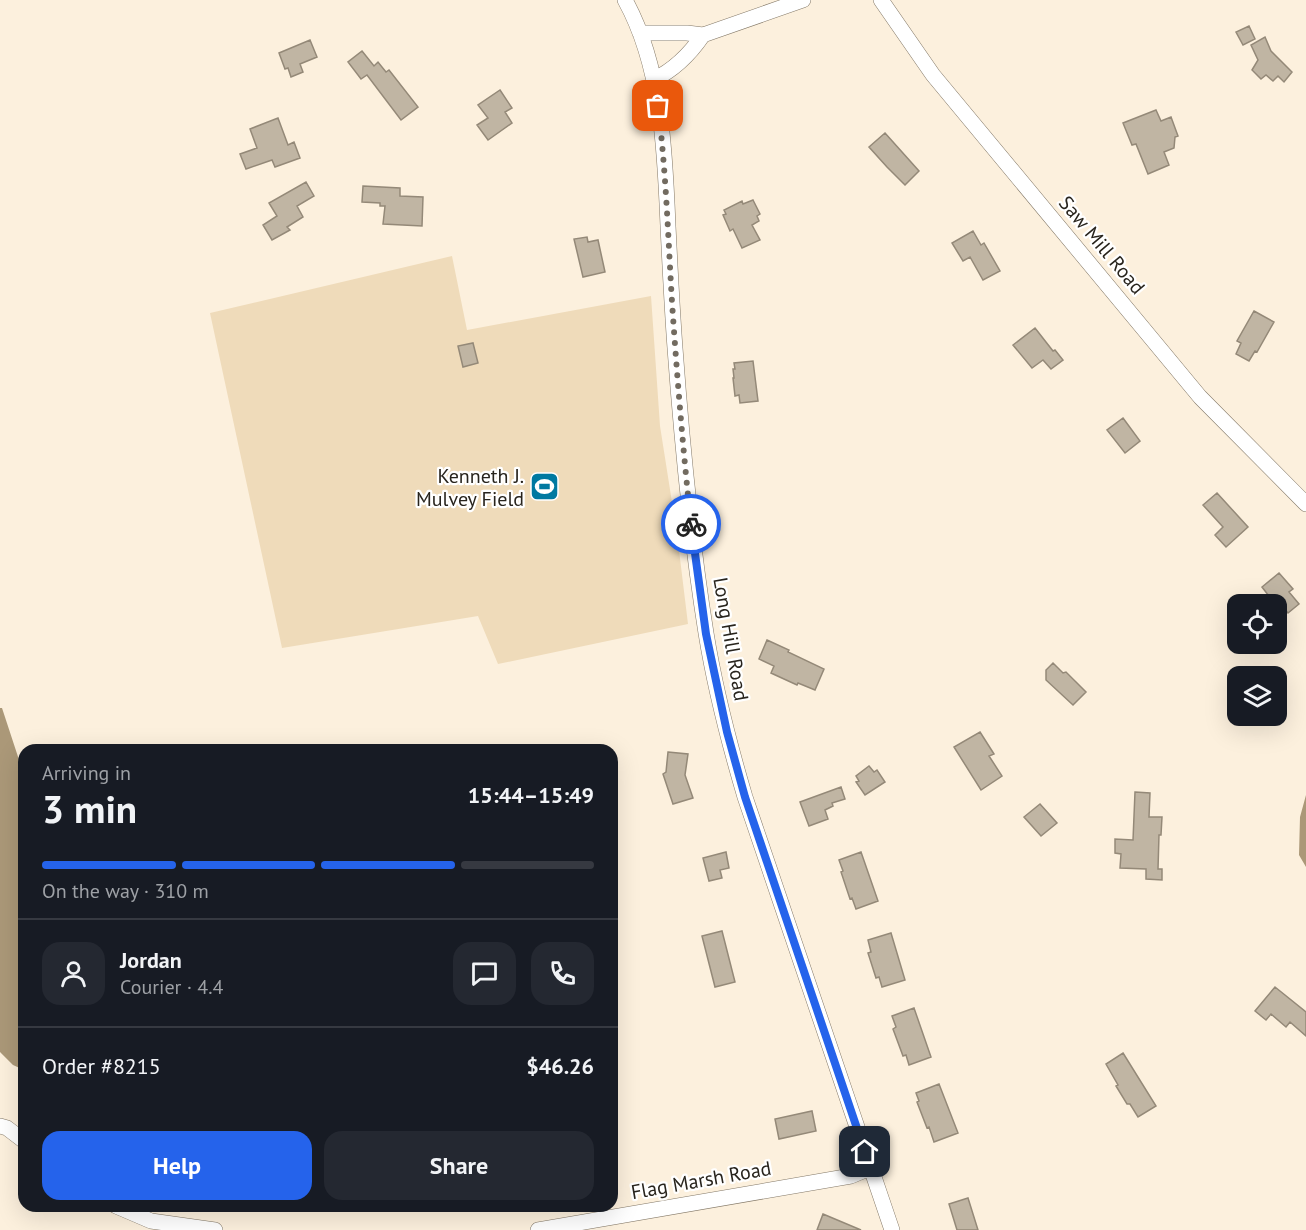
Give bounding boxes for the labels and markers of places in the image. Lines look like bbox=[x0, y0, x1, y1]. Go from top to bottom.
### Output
pin bbox=[632, 80, 683, 131]
place label: Kenneth J. Mulvey Field bbox=[416, 463, 524, 512]
sports icon: Kenneth J. Mulvey Field bbox=[529, 471, 561, 503]
pin bbox=[839, 1126, 890, 1177]

